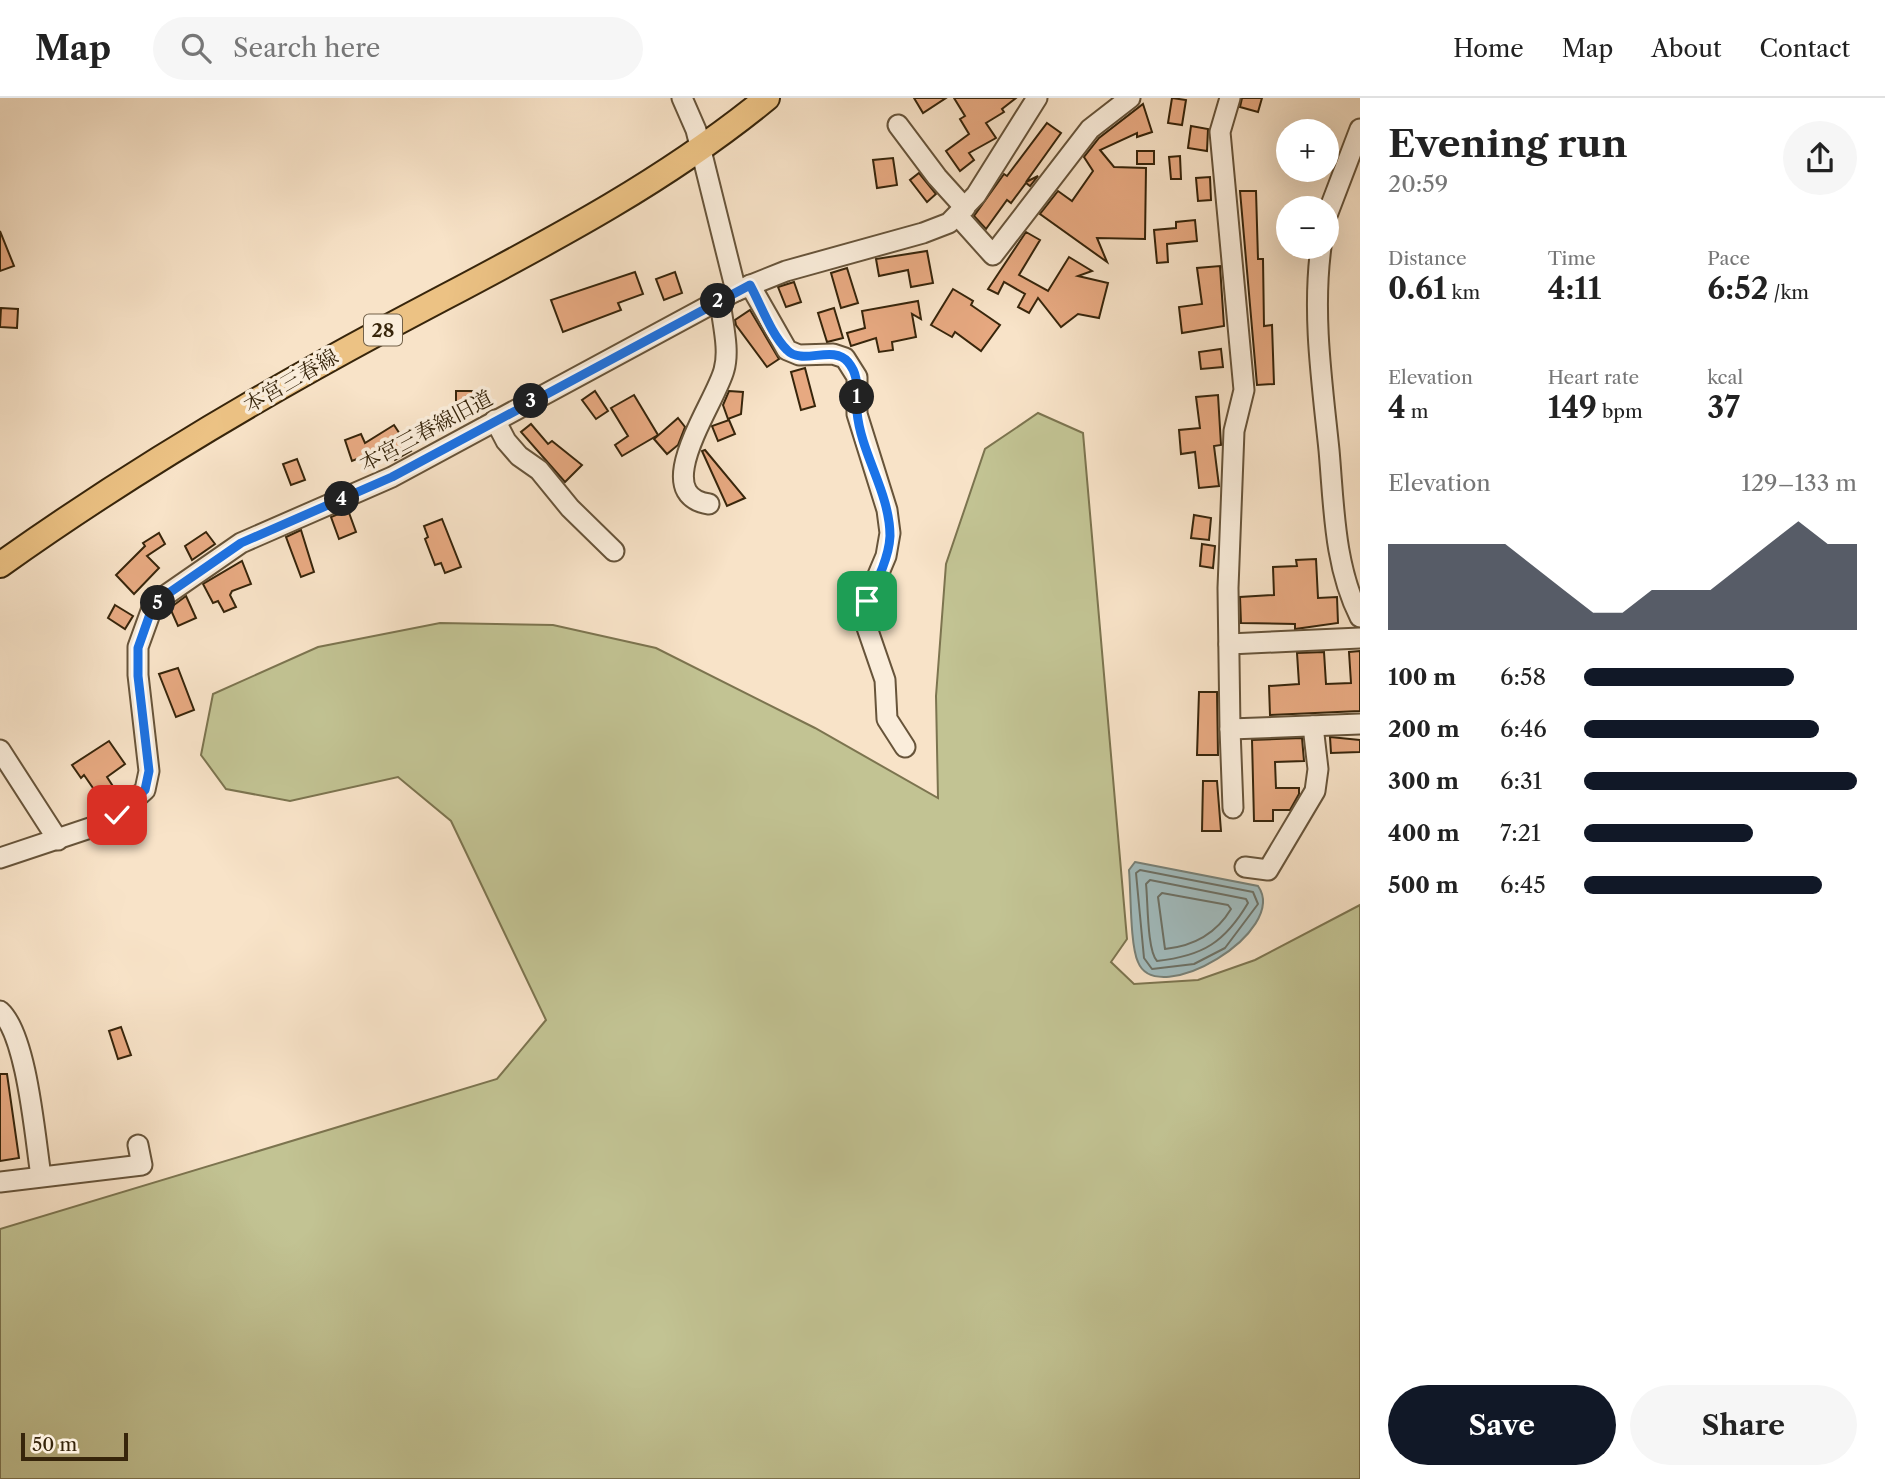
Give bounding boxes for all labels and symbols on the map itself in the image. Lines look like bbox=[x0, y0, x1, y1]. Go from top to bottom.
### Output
pin: 2 bbox=[700, 284, 736, 318]
road number: 28 bbox=[364, 314, 402, 346]
street label: 本宮三春線 bbox=[239, 343, 342, 418]
pin: 1 bbox=[840, 380, 874, 414]
pin: 3 bbox=[514, 384, 548, 418]
street label: 本宮三春線旧道 bbox=[355, 385, 497, 476]
pin: 4 bbox=[324, 482, 360, 516]
pin bbox=[837, 571, 897, 631]
pin: 5 bbox=[140, 586, 176, 620]
pin bbox=[87, 785, 147, 845]
scale bar bbox=[21, 1430, 128, 1462]

